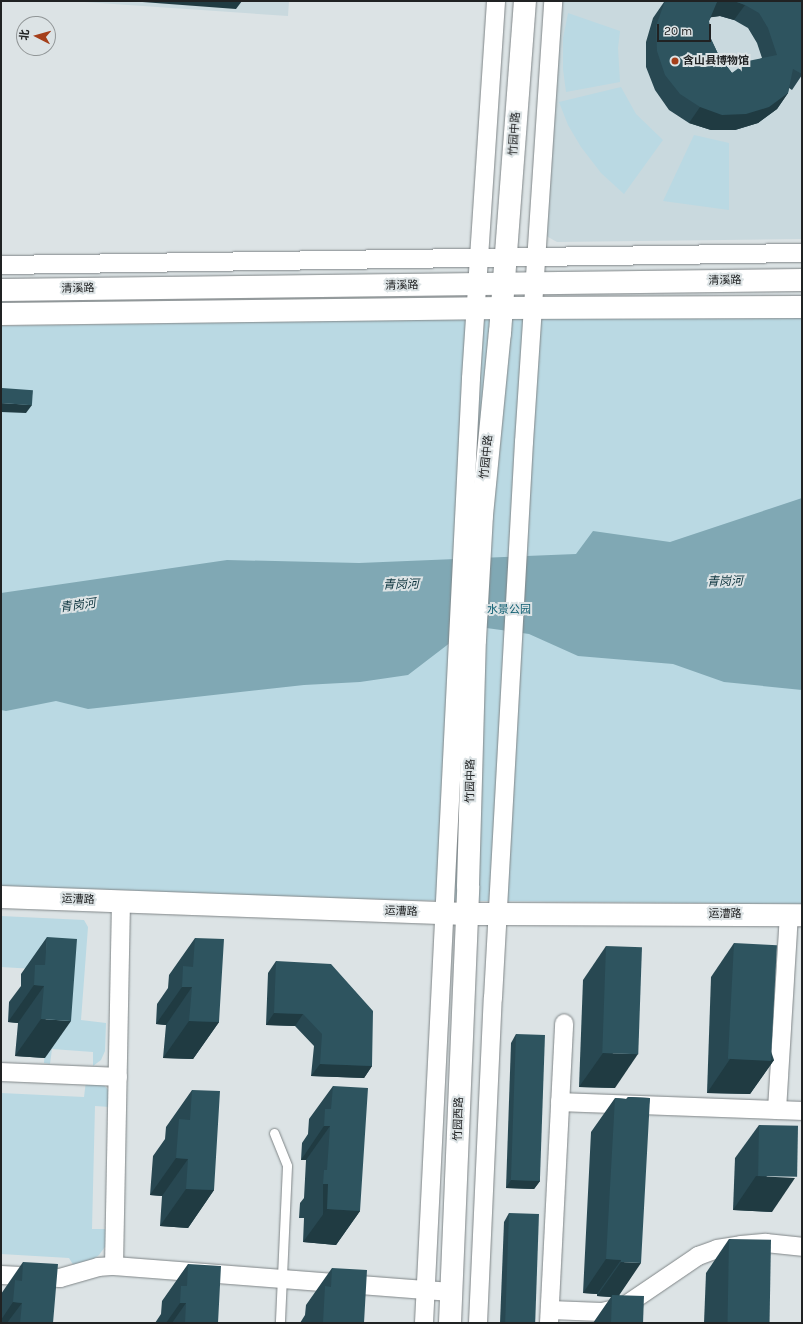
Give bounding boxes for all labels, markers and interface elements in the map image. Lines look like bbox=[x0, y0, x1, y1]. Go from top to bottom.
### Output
north arrow bbox=[16, 16, 56, 56]
scale bar bbox=[659, 16, 713, 42]
text: 20 m bbox=[664, 24, 692, 38]
text: 北 bbox=[18, 29, 32, 41]
place label: 含山县博物馆 bbox=[683, 54, 749, 68]
marker: 含山县博物馆 bbox=[670, 56, 680, 66]
street label: 竹园中路 bbox=[507, 112, 523, 156]
street label: 清溪路 bbox=[708, 274, 742, 288]
street label: 清溪路 bbox=[385, 279, 419, 293]
street label: 清溪路 bbox=[61, 282, 95, 296]
street label: 竹园中路 bbox=[478, 434, 496, 480]
water label: 青岗河 bbox=[707, 574, 743, 590]
water label: 青岗河 bbox=[383, 577, 419, 593]
water label: 青岗河 bbox=[59, 596, 97, 616]
park label: 水景公园 bbox=[487, 603, 531, 617]
street label: 竹园中路 bbox=[464, 759, 478, 803]
street label: 运漕路 bbox=[61, 893, 95, 907]
street label: 运漕路 bbox=[384, 905, 418, 919]
street label: 运漕路 bbox=[709, 907, 741, 921]
street label: 竹园西路 bbox=[452, 1097, 466, 1141]

